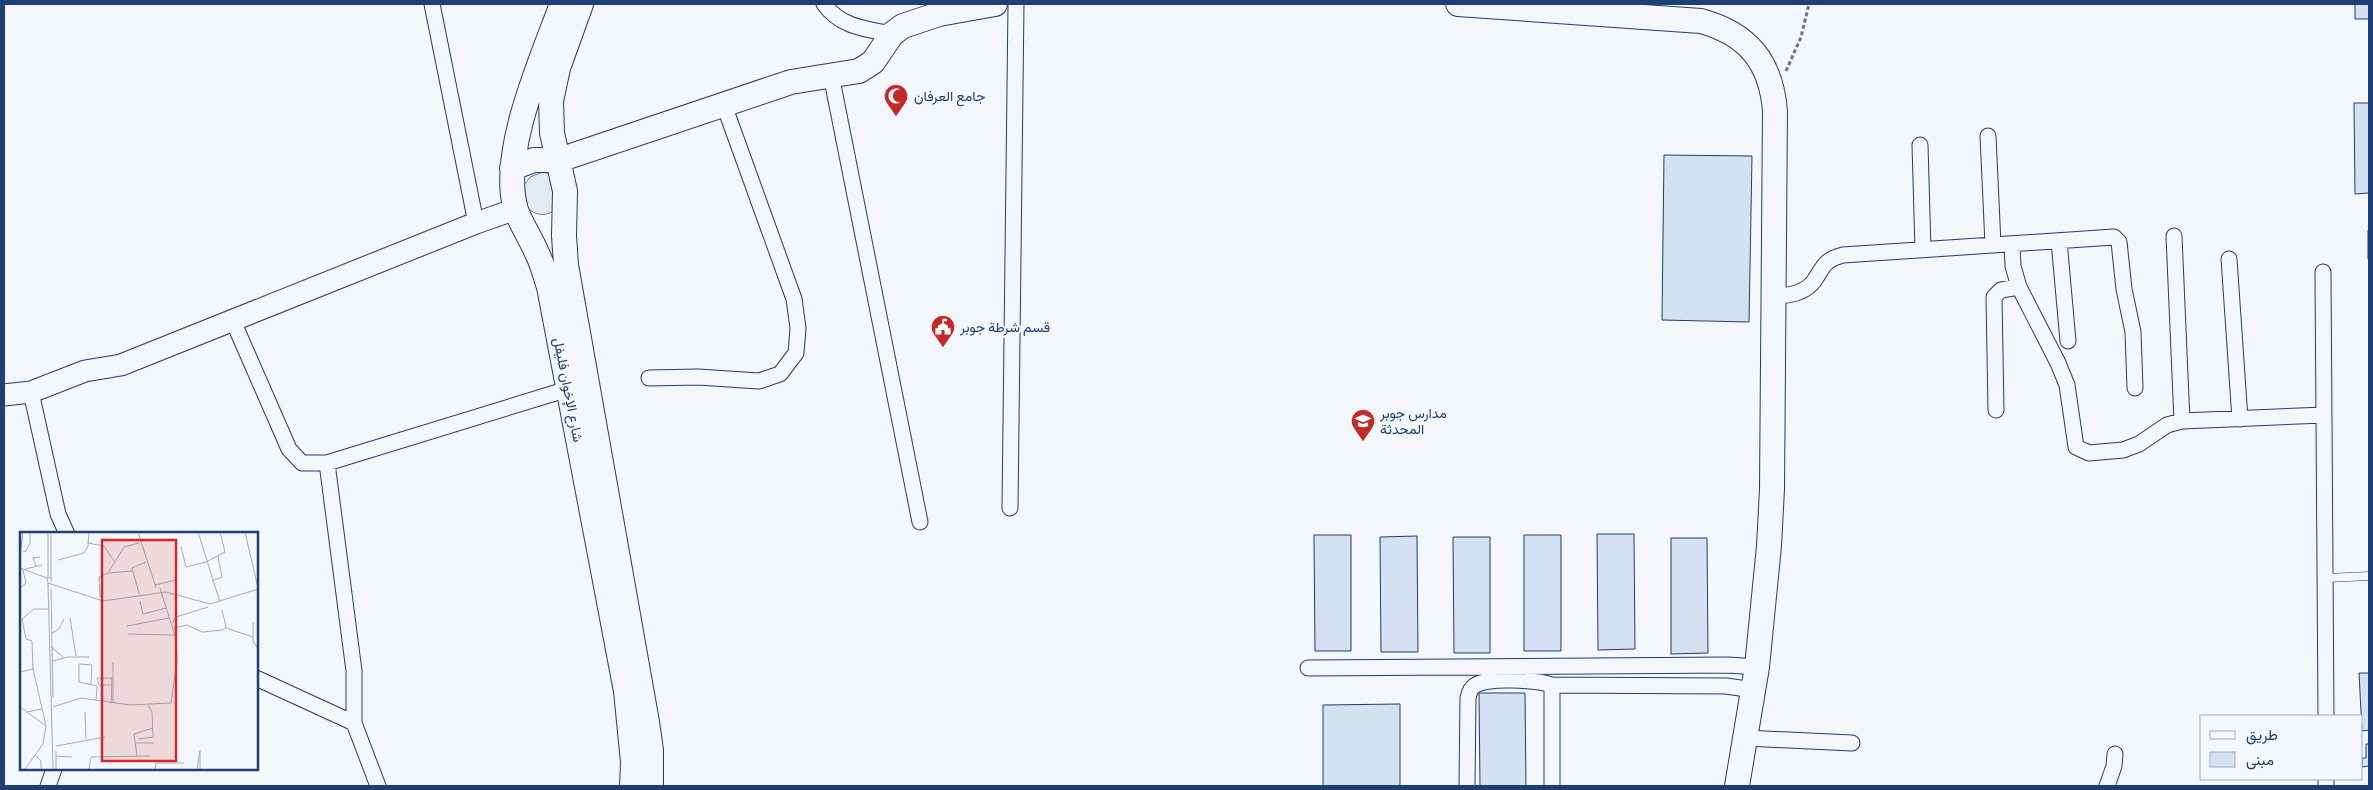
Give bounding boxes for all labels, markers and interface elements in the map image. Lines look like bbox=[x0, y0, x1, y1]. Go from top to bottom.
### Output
mosque icon: جامع العرفان bbox=[883, 83, 909, 117]
place label: جامع العرفان bbox=[914, 88, 985, 107]
public building icon: قسم شرطة جوبر bbox=[930, 314, 956, 348]
place label: قسم شرطة جوبر bbox=[959, 319, 1050, 336]
street label: شارع الإخوان فليفل bbox=[548, 336, 586, 444]
place label: مدارس جوبر المحدثة bbox=[1379, 405, 1447, 438]
school or university icon: مدارس جوبر المحدثة bbox=[1350, 408, 1376, 442]
inset map bbox=[20, 532, 258, 770]
legend bbox=[2200, 715, 2363, 780]
text: طريق bbox=[2246, 726, 2278, 745]
text: مبنى bbox=[2246, 751, 2274, 770]

